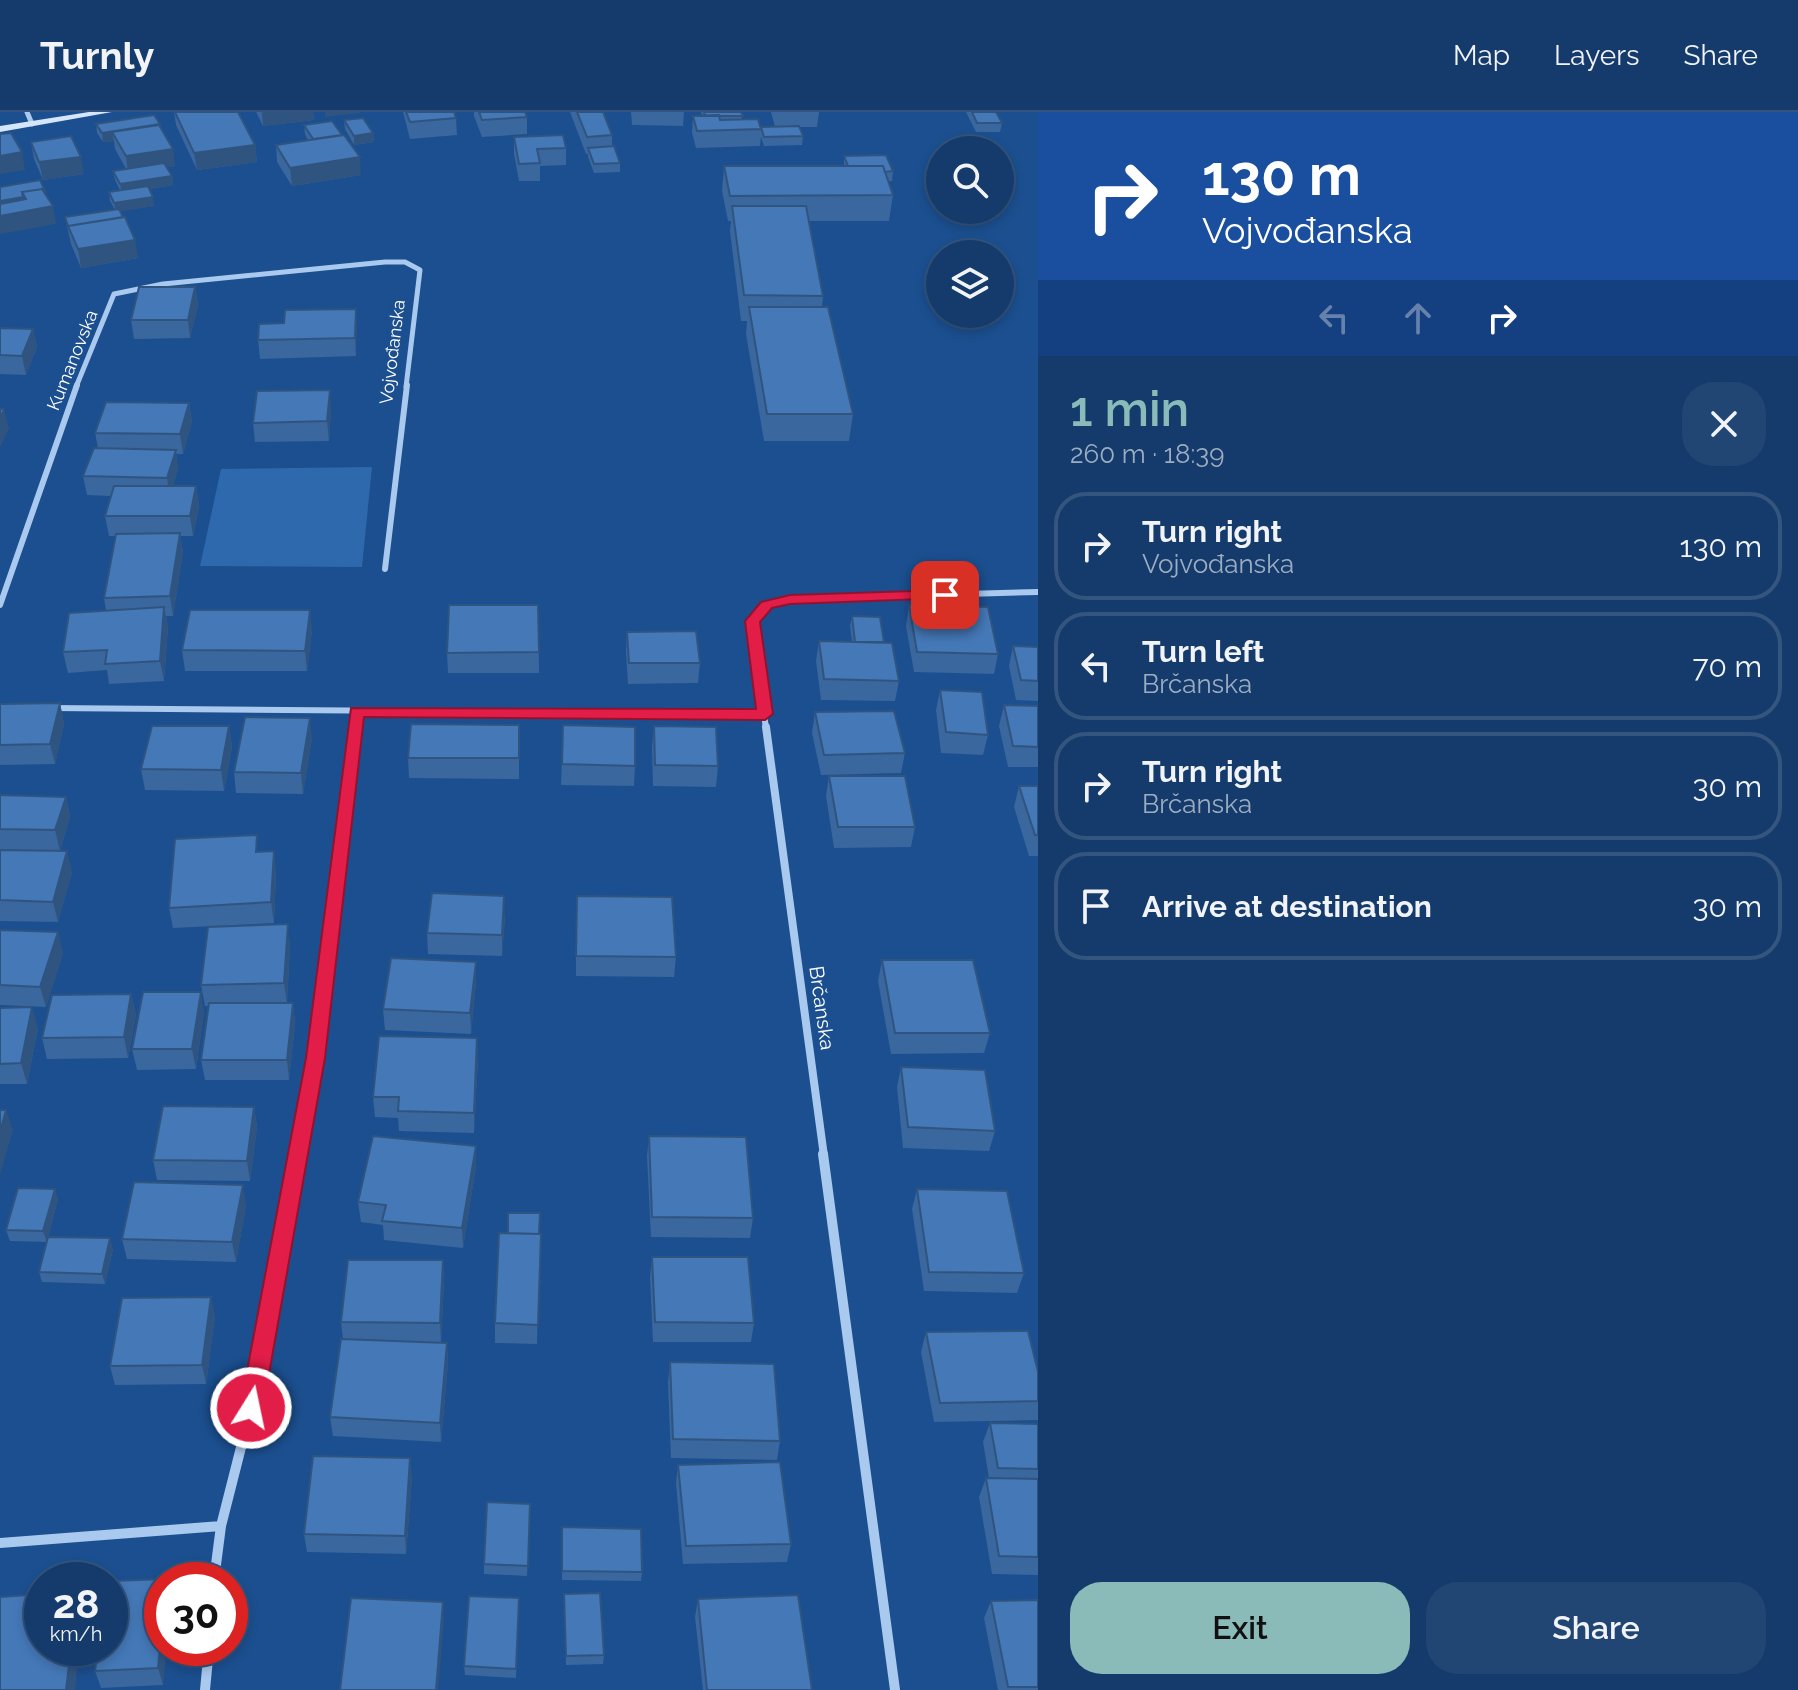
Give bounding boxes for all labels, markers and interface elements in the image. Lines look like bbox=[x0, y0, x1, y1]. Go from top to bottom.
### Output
text: Turnly bbox=[40, 33, 154, 78]
text: Map bbox=[1453, 39, 1510, 72]
text: Layers bbox=[1554, 39, 1640, 72]
text: Share bbox=[1684, 39, 1758, 72]
map controls bbox=[926, 136, 1014, 328]
button: search bbox=[926, 136, 1014, 224]
text: 130 m bbox=[1202, 142, 1361, 208]
icon: right bbox=[1070, 144, 1174, 248]
text: Vojvođanska bbox=[1202, 209, 1413, 251]
button: layers bbox=[926, 240, 1014, 328]
icon: left bbox=[1312, 296, 1356, 340]
icon: ahead bbox=[1396, 296, 1440, 340]
icon: right bbox=[1480, 296, 1524, 340]
street label: Vojvođanska bbox=[375, 298, 409, 406]
street label: Kumanovska bbox=[42, 307, 102, 413]
text: 1 min bbox=[1070, 381, 1189, 437]
button: close bbox=[1682, 382, 1766, 466]
text: 260 m · 18:39 bbox=[1070, 439, 1224, 469]
text: Turn right bbox=[1142, 514, 1282, 549]
icon: right bbox=[1074, 524, 1118, 568]
text: 130 m bbox=[1680, 529, 1762, 564]
text: Vojvođanska bbox=[1142, 549, 1294, 579]
pin bbox=[911, 561, 979, 629]
icon: arrive bbox=[923, 573, 967, 617]
text: Turn left bbox=[1142, 634, 1264, 669]
icon: left bbox=[1074, 644, 1118, 688]
text: 70 m bbox=[1692, 649, 1762, 684]
text: Brčanska bbox=[1142, 669, 1252, 699]
text: Turn right bbox=[1142, 754, 1282, 789]
icon: right bbox=[1074, 764, 1118, 808]
text: 30 m bbox=[1692, 769, 1762, 804]
text: Brčanska bbox=[1142, 789, 1252, 819]
icon: arrive bbox=[1074, 884, 1118, 928]
text: Arrive at destination bbox=[1142, 889, 1432, 924]
text: 30 m bbox=[1692, 889, 1762, 924]
street label: Brčanska bbox=[804, 964, 840, 1052]
position arrow bbox=[209, 1366, 293, 1450]
speed limit sign: 30 bbox=[144, 1562, 248, 1666]
text: 28 bbox=[53, 1580, 99, 1627]
button: Exit bbox=[1070, 1582, 1410, 1674]
button: Share bbox=[1426, 1582, 1766, 1674]
text: km/h bbox=[50, 1622, 102, 1646]

